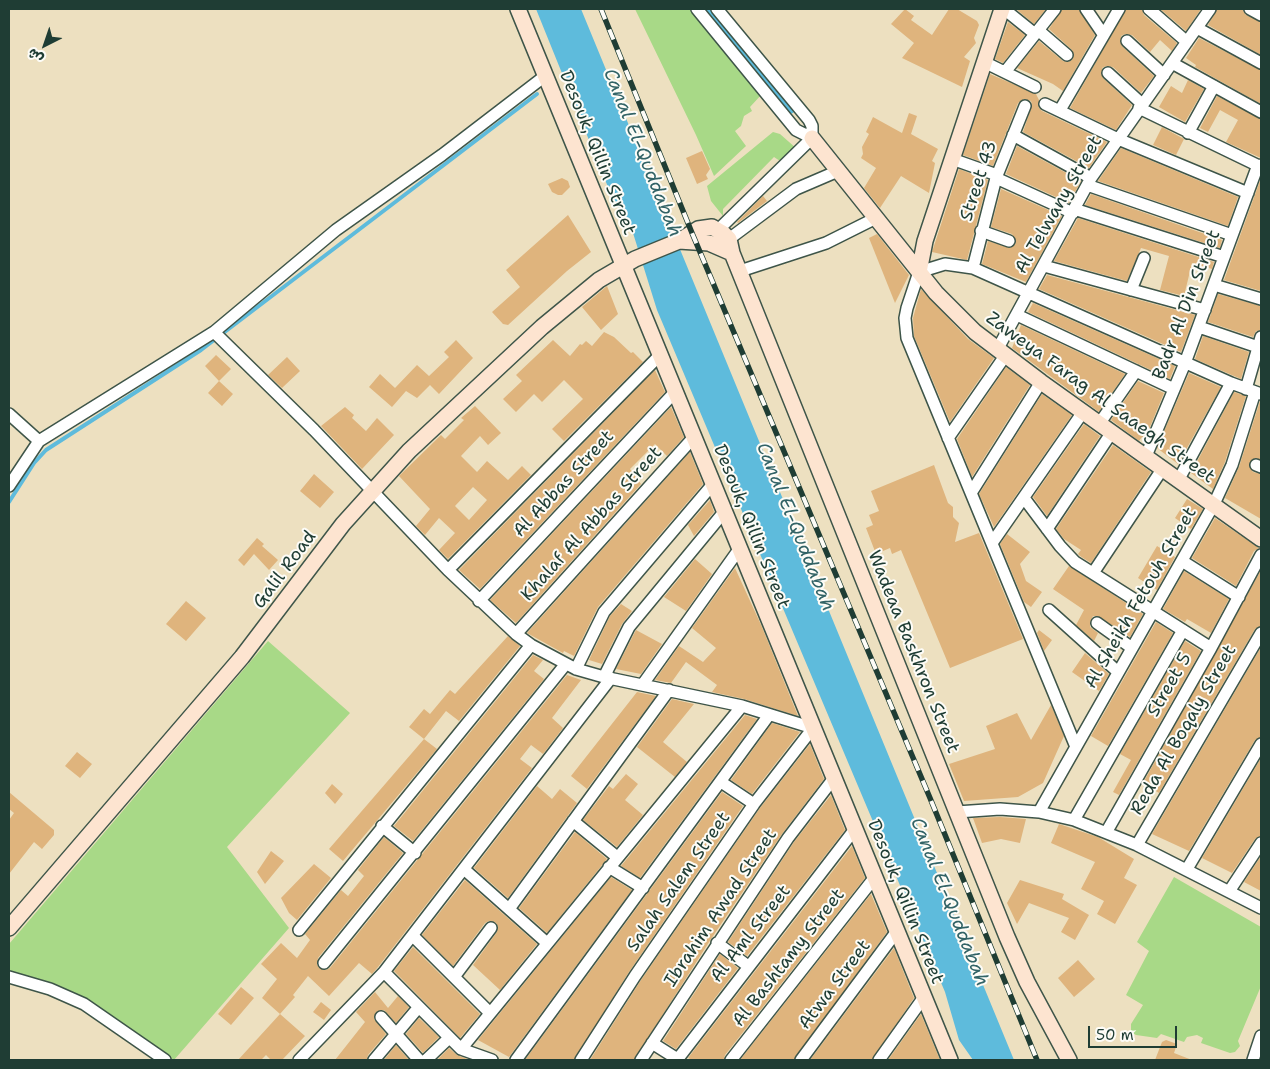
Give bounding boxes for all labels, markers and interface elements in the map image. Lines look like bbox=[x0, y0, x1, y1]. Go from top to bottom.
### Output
north arrow bbox=[20, 20, 70, 70]
text: ش bbox=[23, 44, 47, 68]
water label: Canal El-Quddabah bbox=[598, 65, 686, 241]
street label: Desouk, Qillin Street bbox=[554, 68, 640, 238]
street label: Al Telwany Street bbox=[1011, 132, 1107, 278]
street label: Street 43 bbox=[956, 138, 1002, 224]
street label: Badr Al Din Street bbox=[1148, 227, 1226, 383]
street label: Zaweya Farag Al Saaegh Street bbox=[981, 308, 1219, 488]
street label: Al Abbas Street bbox=[509, 426, 619, 542]
water label: Canal El-Quddabah bbox=[751, 439, 839, 615]
street label: Khalaf Al Abbas Street bbox=[517, 442, 667, 606]
street label: Desouk, Qillin Street bbox=[708, 442, 794, 612]
street label: Al Sheikh Fetouh Street bbox=[1080, 504, 1202, 692]
street label: Galil Road bbox=[249, 527, 321, 613]
street label: Wadeaa Baskhron Street bbox=[862, 547, 964, 757]
street label: Reda Al Boqaly Street bbox=[1126, 641, 1242, 819]
street label: Street 5 bbox=[1143, 649, 1197, 721]
street label: Salah Salem Street bbox=[623, 808, 735, 956]
water label: Canal El-Quddabah bbox=[905, 814, 993, 990]
street label: Desouk, Qillin Street bbox=[862, 817, 948, 987]
street label: Ibrahim Awad Street bbox=[660, 825, 782, 991]
street label: Al Aml Street bbox=[706, 881, 796, 987]
street label: Al Bashtamy Street bbox=[728, 885, 850, 1031]
street label: Atwa Street bbox=[794, 936, 876, 1034]
scale bar bbox=[1090, 1016, 1179, 1048]
text: 50 m bbox=[1096, 1025, 1134, 1045]

